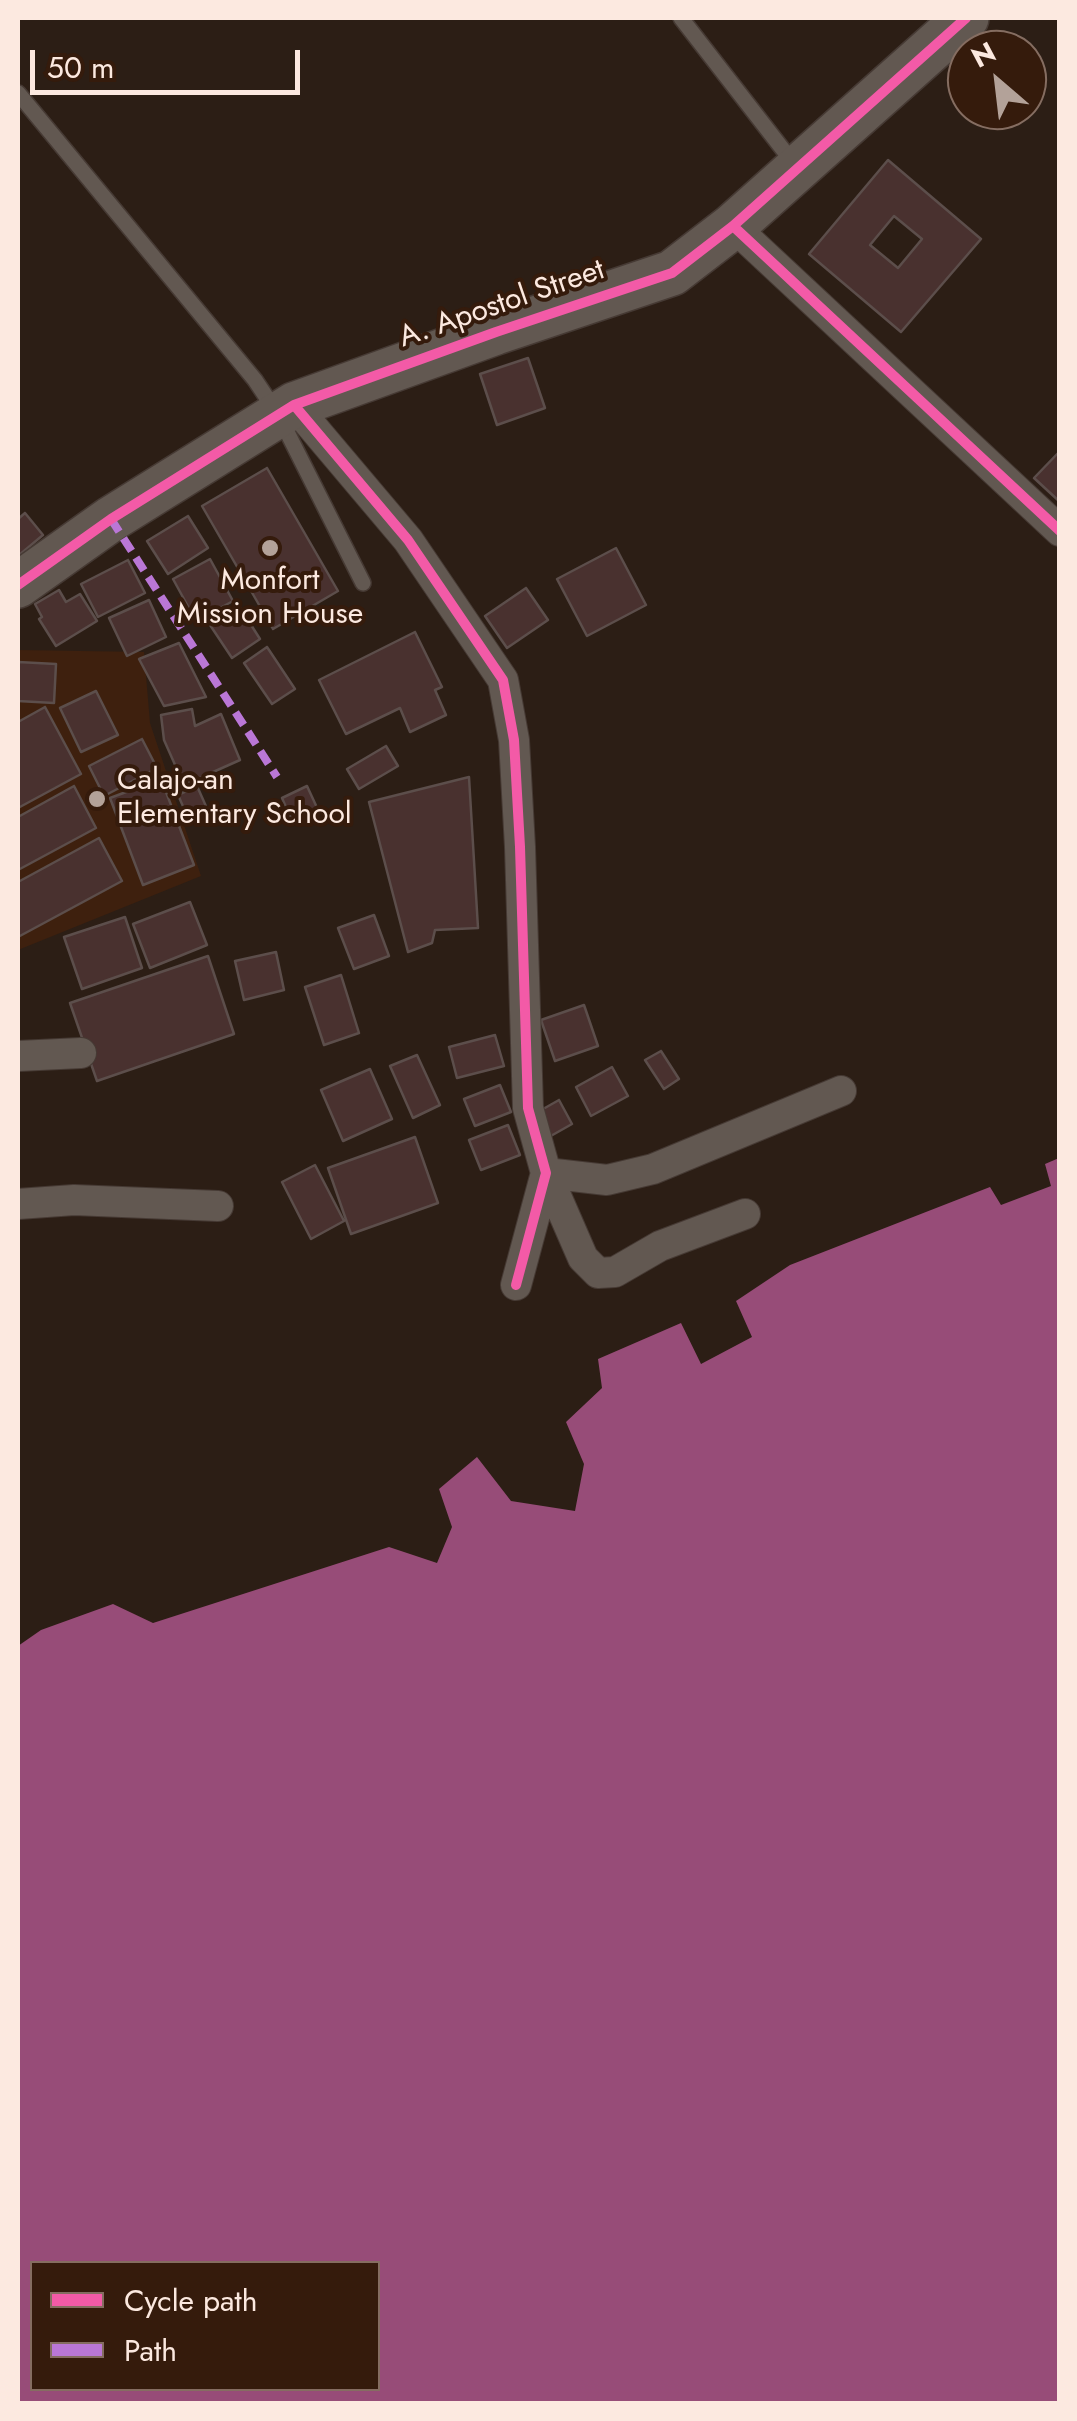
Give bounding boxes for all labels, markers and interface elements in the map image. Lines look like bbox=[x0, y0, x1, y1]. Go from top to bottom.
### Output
scale bar bbox=[35, 30, 305, 92]
north arrow bbox=[947, 30, 1047, 130]
text: N bbox=[964, 32, 1003, 78]
text: 50 m bbox=[47, 46, 114, 89]
street label: A. Apostol Street bbox=[394, 253, 610, 357]
marker: Monfort Mission House bbox=[259, 537, 281, 559]
place label: Monfort Mission House bbox=[177, 564, 363, 634]
place label: Calajo-an Elementary School bbox=[117, 764, 352, 834]
marker: Calajo-an Elementary School bbox=[86, 788, 108, 810]
legend bbox=[30, 2261, 380, 2391]
text: Cycle path bbox=[124, 2279, 257, 2322]
text: Path bbox=[124, 2329, 177, 2372]

